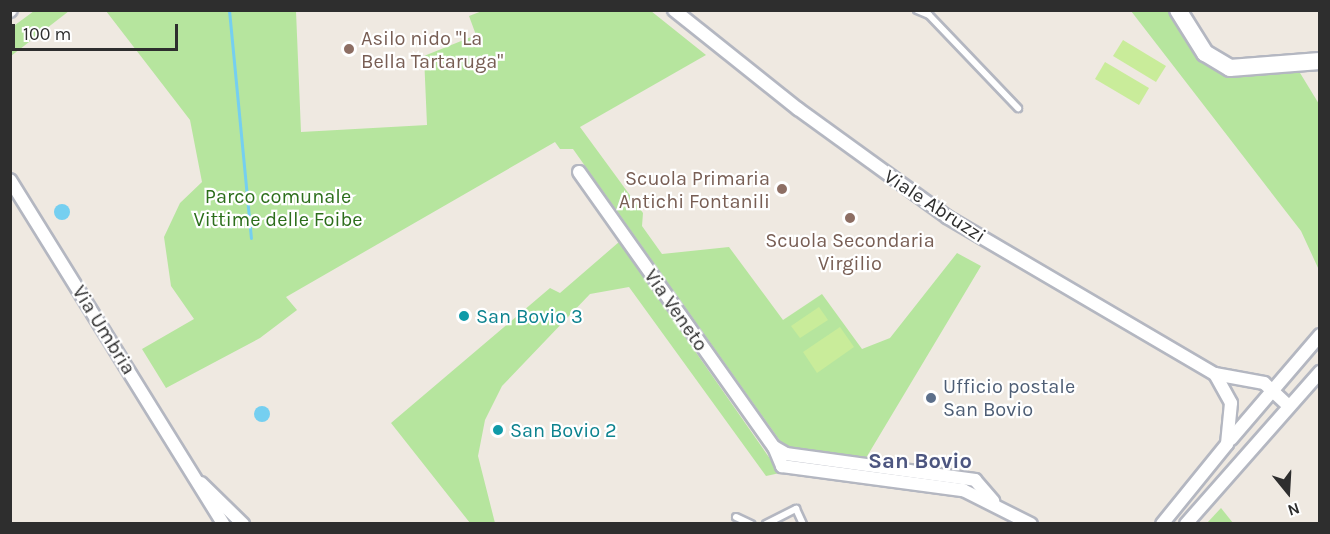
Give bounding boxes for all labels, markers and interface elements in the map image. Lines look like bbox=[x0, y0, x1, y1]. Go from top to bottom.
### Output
scale bar bbox=[15, 12, 182, 50]
text: 100 m bbox=[23, 23, 71, 45]
place label: Asilo nido "La Bella Tartaruga" bbox=[361, 26, 503, 73]
marker: Asilo nido "La Bella Tartaruga" bbox=[342, 42, 356, 56]
street label: Viale Abruzzi bbox=[880, 164, 990, 248]
place label: Scuola Primaria Antichi Fontanili bbox=[619, 166, 770, 213]
marker: Scuola Primaria Antichi Fontanili bbox=[775, 182, 789, 196]
park label: Parco comunale Vittime delle Foibe bbox=[193, 185, 363, 232]
marker: Scuola Secondaria Virgilio bbox=[843, 211, 857, 225]
place label: Scuola Secondaria Virgilio bbox=[765, 228, 935, 275]
street label: Via Veneto bbox=[639, 264, 713, 356]
street label: Via Umbria bbox=[67, 281, 141, 379]
place label: San Bovio 3 bbox=[476, 304, 583, 328]
marker: San Bovio 3 bbox=[457, 309, 471, 323]
place label: Ufficio postale San Bovio bbox=[943, 374, 1075, 421]
marker: Ufficio postale San Bovio bbox=[924, 391, 938, 405]
place label: San Bovio 2 bbox=[510, 418, 617, 442]
marker: San Bovio 2 bbox=[491, 423, 505, 437]
district label: San Bovio bbox=[868, 449, 972, 475]
north arrow bbox=[1258, 462, 1318, 522]
text: N bbox=[1285, 499, 1302, 520]

